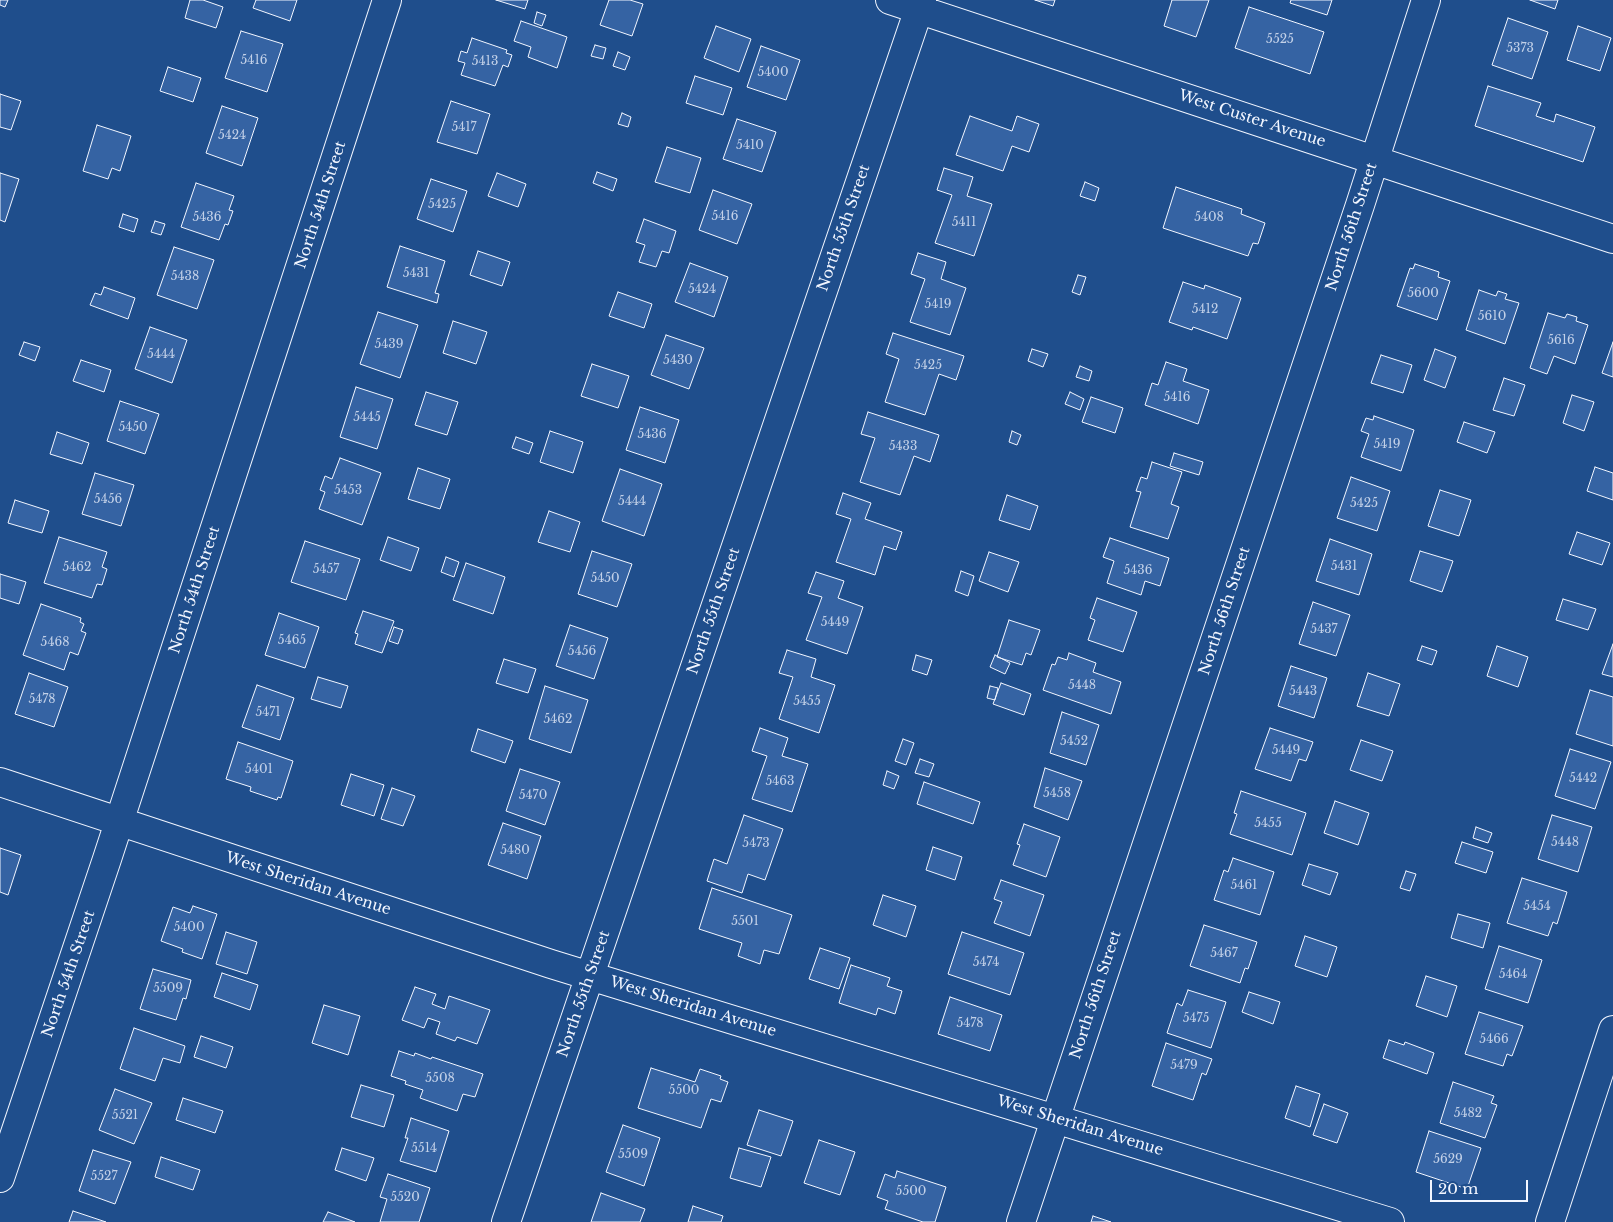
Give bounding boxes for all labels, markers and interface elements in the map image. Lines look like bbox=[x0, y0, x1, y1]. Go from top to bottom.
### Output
house number: 5525 bbox=[1266, 33, 1294, 47]
house number: 5373 bbox=[1506, 42, 1534, 56]
house number: 5416 bbox=[241, 54, 267, 68]
house number: 5413 bbox=[472, 55, 498, 69]
house number: 5400 bbox=[758, 66, 788, 80]
street label: West Custer Avenue bbox=[1176, 87, 1328, 151]
house number: 5417 bbox=[451, 121, 477, 135]
house number: 5424 bbox=[218, 129, 246, 143]
street label: North 54th Street bbox=[292, 139, 350, 271]
house number: 5410 bbox=[736, 139, 764, 153]
street label: North 56th Street bbox=[1323, 161, 1381, 293]
street label: North 55th Street bbox=[814, 162, 874, 294]
house number: 5425 bbox=[428, 198, 456, 212]
house number: 5416 bbox=[712, 210, 738, 224]
house number: 5436 bbox=[193, 211, 221, 225]
house number: 5408 bbox=[1194, 211, 1224, 225]
house number: 5411 bbox=[952, 216, 976, 230]
house number: 5431 bbox=[403, 267, 429, 281]
house number: 5438 bbox=[171, 270, 199, 284]
house number: 5424 bbox=[688, 283, 716, 297]
house number: 5600 bbox=[1407, 287, 1439, 301]
house number: 5419 bbox=[925, 298, 951, 312]
house number: 5412 bbox=[1192, 303, 1218, 317]
house number: 5610 bbox=[1478, 310, 1506, 324]
house number: 5616 bbox=[1547, 334, 1575, 348]
house number: 5439 bbox=[375, 338, 403, 352]
house number: 5444 bbox=[147, 348, 175, 362]
house number: 5430 bbox=[663, 354, 693, 368]
house number: 5425 bbox=[914, 359, 942, 373]
house number: 5416 bbox=[1164, 391, 1190, 405]
house number: 5445 bbox=[353, 411, 381, 425]
house number: 5450 bbox=[118, 421, 148, 435]
house number: 5436 bbox=[638, 428, 666, 442]
house number: 5419 bbox=[1374, 438, 1400, 452]
house number: 5433 bbox=[889, 440, 917, 454]
house number: 5453 bbox=[334, 484, 362, 498]
house number: 5456 bbox=[94, 493, 122, 507]
house number: 5444 bbox=[618, 495, 646, 509]
house number: 5425 bbox=[1350, 497, 1378, 511]
street label: North 54th Street bbox=[166, 524, 224, 656]
street label: North 55th Street bbox=[684, 545, 744, 677]
street label: North 56th Street bbox=[1196, 545, 1254, 677]
house number: 5431 bbox=[1331, 560, 1357, 574]
house number: 5462 bbox=[63, 561, 91, 575]
house number: 5457 bbox=[313, 563, 339, 577]
house number: 5436 bbox=[1124, 564, 1152, 578]
house number: 5450 bbox=[590, 572, 620, 586]
house number: 5449 bbox=[821, 616, 849, 630]
house number: 5437 bbox=[1310, 623, 1338, 637]
house number: 5465 bbox=[278, 634, 306, 648]
house number: 5468 bbox=[41, 636, 69, 650]
house number: 5456 bbox=[568, 645, 596, 659]
house number: 5448 bbox=[1068, 679, 1096, 693]
house number: 5443 bbox=[1289, 685, 1317, 699]
house number: 5478 bbox=[28, 693, 56, 707]
house number: 5455 bbox=[793, 695, 821, 709]
house number: 5471 bbox=[255, 706, 281, 720]
house number: 5462 bbox=[544, 713, 572, 727]
house number: 5452 bbox=[1060, 735, 1088, 749]
house number: 5449 bbox=[1272, 744, 1300, 758]
house number: 5401 bbox=[245, 763, 273, 777]
house number: 5442 bbox=[1569, 772, 1597, 786]
house number: 5463 bbox=[766, 775, 794, 789]
house number: 5458 bbox=[1043, 787, 1071, 801]
house number: 5470 bbox=[519, 789, 547, 803]
house number: 5455 bbox=[1254, 817, 1282, 831]
house number: 5448 bbox=[1551, 836, 1579, 850]
house number: 5473 bbox=[742, 837, 770, 851]
house number: 5480 bbox=[500, 844, 530, 858]
street label: West Sheridan Avenue bbox=[223, 849, 393, 919]
house number: 5461 bbox=[1231, 879, 1257, 893]
house number: 5454 bbox=[1523, 900, 1551, 914]
street label: North 54th Street bbox=[39, 908, 99, 1040]
house number: 5501 bbox=[731, 915, 759, 929]
house number: 5400 bbox=[174, 921, 204, 935]
street label: North 55th Street bbox=[554, 928, 614, 1060]
street label: North 56th Street bbox=[1067, 929, 1125, 1061]
house number: 5467 bbox=[1210, 947, 1238, 961]
house number: 5474 bbox=[973, 956, 999, 970]
house number: 5464 bbox=[1499, 968, 1527, 982]
street label: West Sheridan Avenue bbox=[608, 973, 778, 1041]
house number: 5509 bbox=[153, 982, 183, 996]
house number: 5475 bbox=[1183, 1012, 1209, 1026]
house number: 5478 bbox=[956, 1017, 984, 1031]
house number: 5466 bbox=[1479, 1033, 1509, 1047]
house number: 5479 bbox=[1170, 1059, 1198, 1073]
house number: 5508 bbox=[425, 1072, 455, 1086]
house number: 5500 bbox=[669, 1084, 699, 1098]
street label: West Sheridan Avenue bbox=[995, 1092, 1165, 1160]
house number: 5482 bbox=[1454, 1107, 1482, 1121]
house number: 5521 bbox=[112, 1109, 138, 1123]
house number: 5514 bbox=[411, 1142, 437, 1156]
house number: 5509 bbox=[618, 1148, 648, 1162]
house number: 5629 bbox=[1433, 1153, 1463, 1167]
house number: 5527 bbox=[90, 1170, 118, 1184]
scale bar bbox=[1433, 1170, 1530, 1202]
text: 20 m bbox=[1438, 1179, 1478, 1198]
house number: 5500 bbox=[896, 1185, 926, 1199]
house number: 5520 bbox=[390, 1191, 420, 1205]

